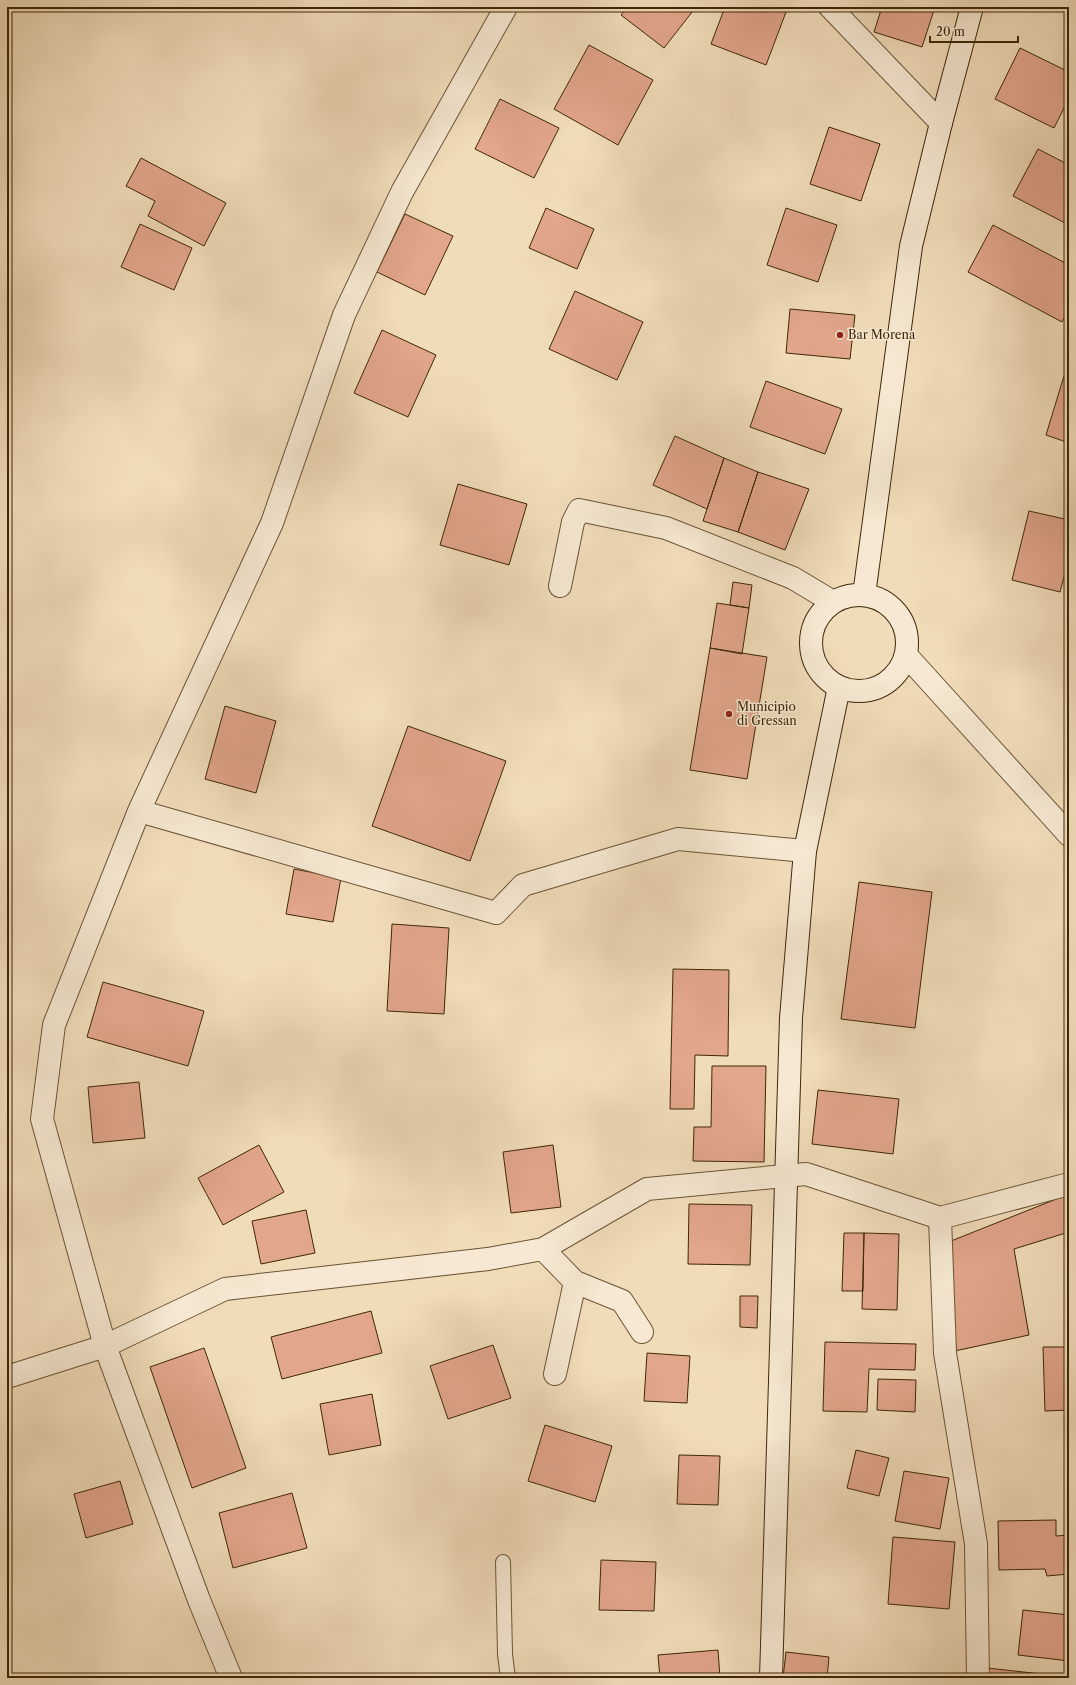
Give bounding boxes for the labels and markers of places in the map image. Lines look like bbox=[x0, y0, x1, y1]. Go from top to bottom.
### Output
place label: Bar Morena bbox=[848, 327, 916, 342]
marker: Bar Morena bbox=[835, 330, 845, 340]
place label: Municipio di Gressan bbox=[737, 699, 797, 728]
marker: Municipio di Gressan bbox=[724, 709, 734, 719]

